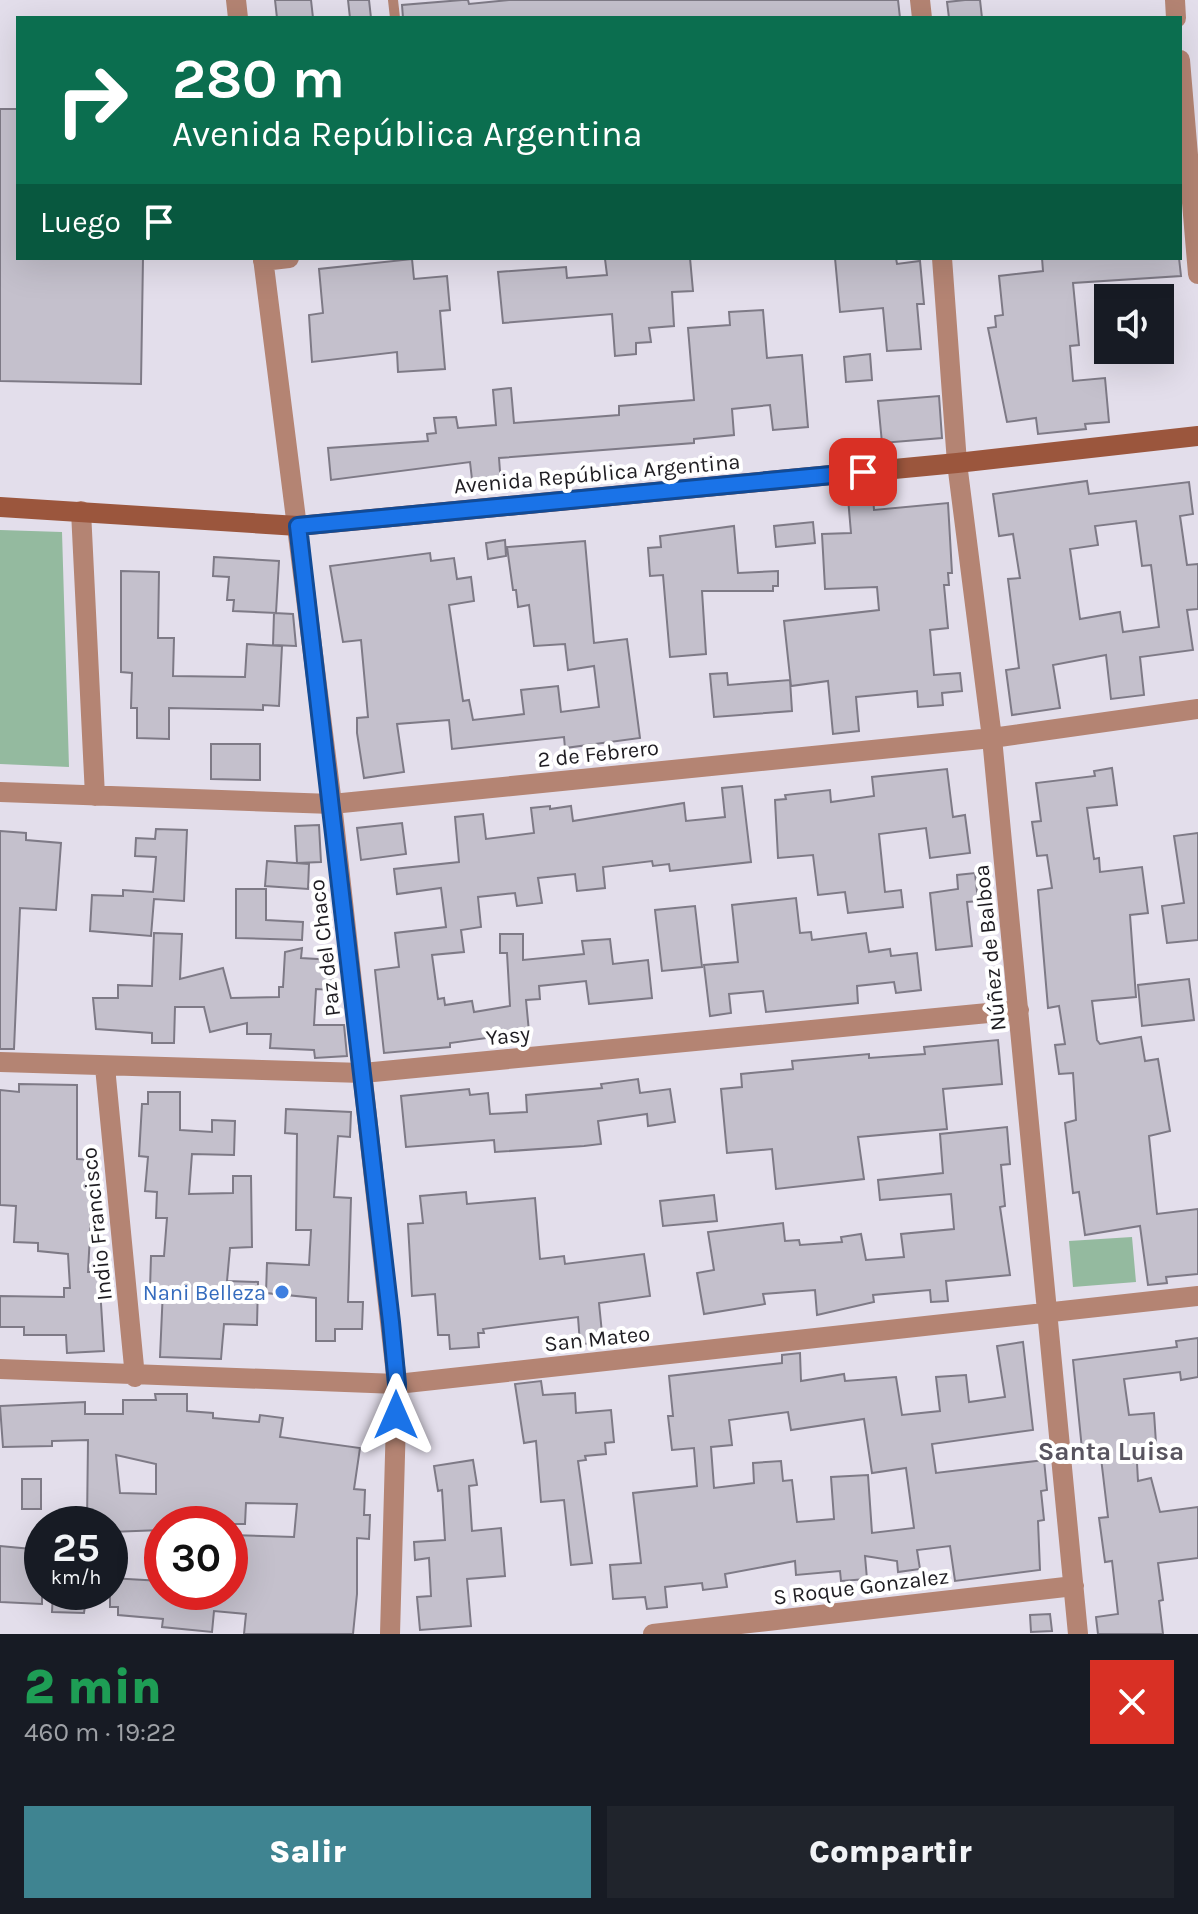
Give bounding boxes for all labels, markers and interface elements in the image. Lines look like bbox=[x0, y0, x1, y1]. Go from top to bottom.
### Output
text: 280 m bbox=[172, 46, 345, 111]
icon: right bbox=[40, 48, 144, 152]
text: Avenida República Argentina bbox=[172, 113, 643, 155]
icon: arrive bbox=[137, 200, 181, 244]
text: Luego bbox=[40, 204, 121, 240]
map controls bbox=[1094, 284, 1174, 364]
button: sound bbox=[1094, 284, 1174, 364]
pin bbox=[829, 438, 897, 506]
street label: Avenida República Argentina bbox=[453, 449, 741, 499]
icon: arrive bbox=[841, 450, 885, 494]
street label: 2 de Febrero bbox=[536, 735, 660, 773]
street label: Núñez de Balboa bbox=[968, 863, 1012, 1032]
street label: Paz del Chaco bbox=[304, 878, 346, 1018]
street label: Yasy bbox=[485, 1021, 531, 1051]
street label: Indio Francisco bbox=[76, 1146, 118, 1302]
place label: Nani Belleza bbox=[143, 1280, 266, 1306]
marker: Nani Belleza bbox=[273, 1283, 291, 1301]
street label: San Mateo bbox=[543, 1321, 651, 1357]
position arrow bbox=[354, 1373, 438, 1457]
district label: Santa Luisa bbox=[1038, 1436, 1184, 1467]
speed limit sign: 30 bbox=[144, 1506, 248, 1610]
text: 25 bbox=[52, 1524, 100, 1571]
street label: S Roque Gonzalez bbox=[772, 1563, 950, 1611]
text: km/h bbox=[51, 1566, 101, 1589]
text: 2 min bbox=[24, 1659, 162, 1715]
button: close bbox=[1090, 1660, 1174, 1744]
text: 460 m · 19:22 bbox=[24, 1717, 176, 1748]
button: Salir bbox=[24, 1806, 591, 1898]
button: Compartir bbox=[607, 1806, 1174, 1898]

